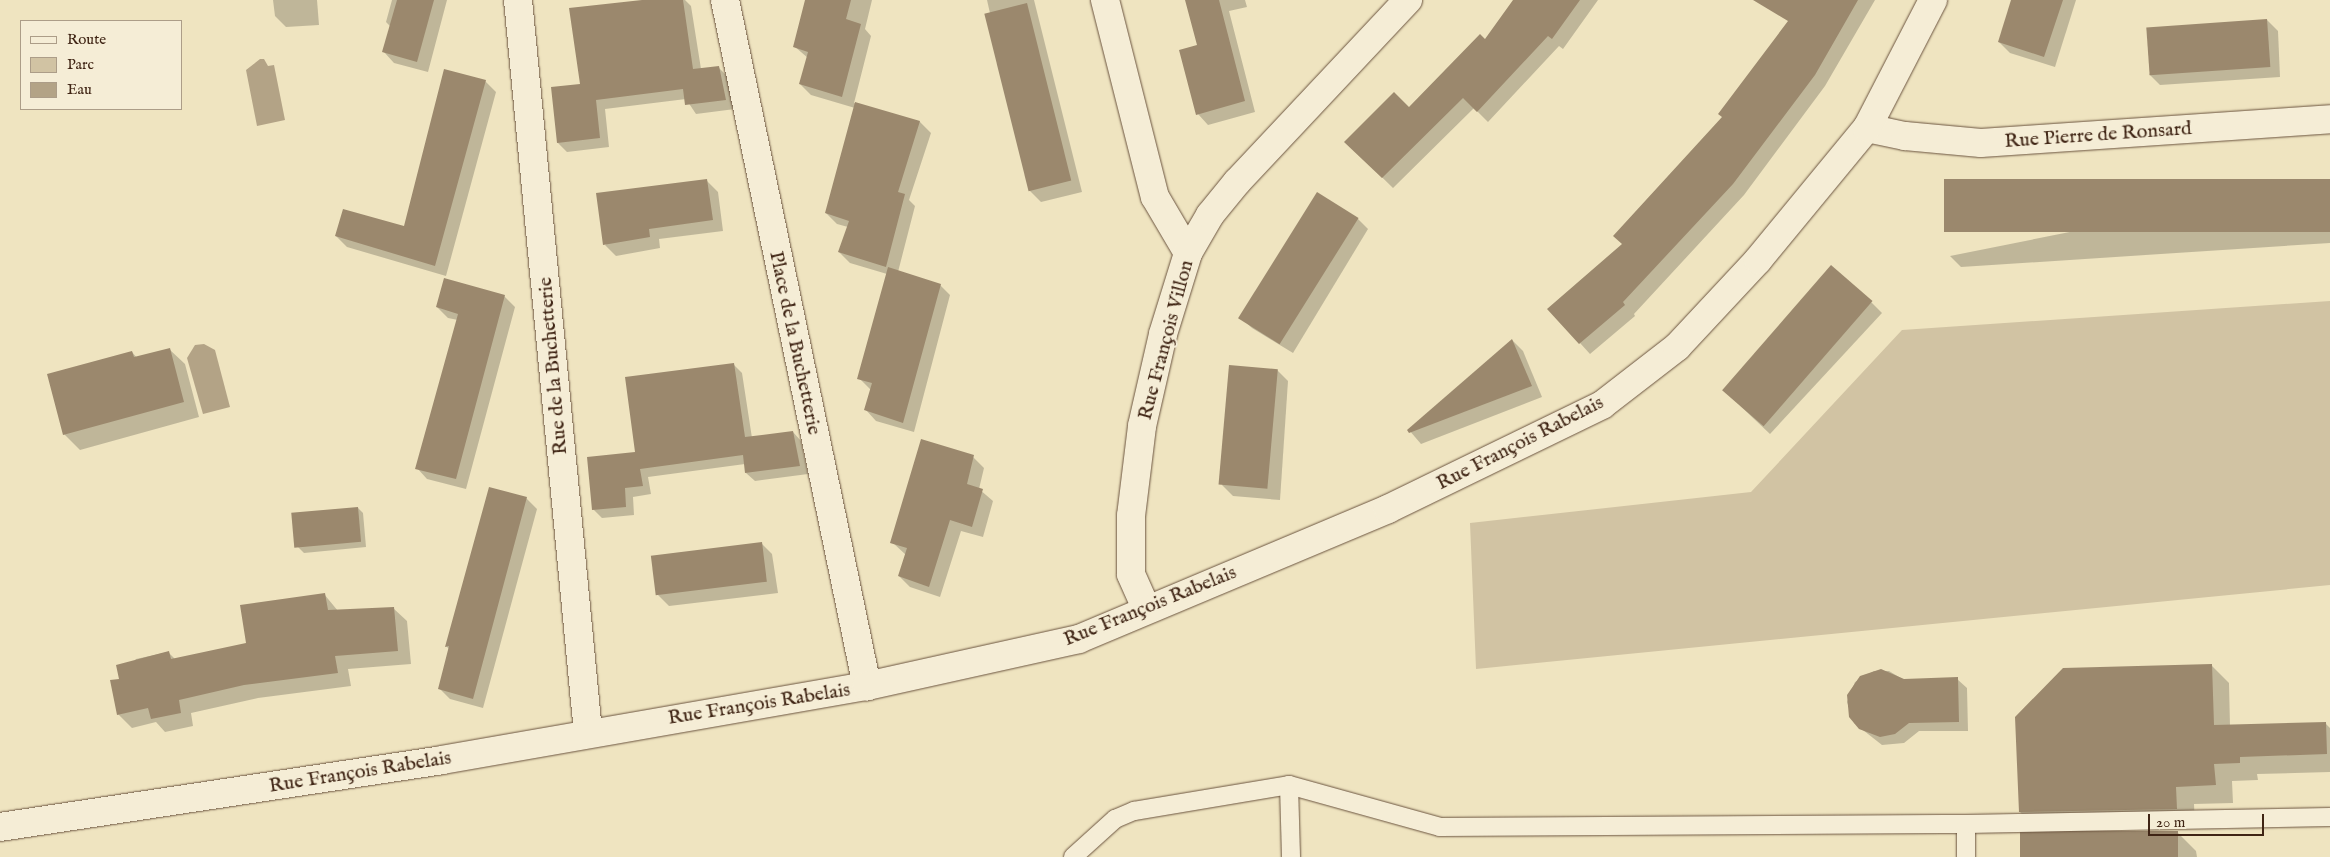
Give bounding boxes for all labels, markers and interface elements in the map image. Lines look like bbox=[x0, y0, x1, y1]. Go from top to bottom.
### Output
legend bbox=[20, 20, 182, 110]
text: Route bbox=[67, 30, 106, 49]
text: Parc bbox=[67, 55, 94, 74]
text: Eau bbox=[67, 80, 92, 99]
street label: Rue Pierre de Ronsard bbox=[2004, 116, 2192, 154]
street label: Place de la Buchetterie bbox=[764, 249, 826, 437]
street label: Rue François Villon bbox=[1133, 257, 1199, 423]
street label: Rue de la Buchetterie bbox=[533, 276, 573, 456]
street label: Rue François Rabelais bbox=[1432, 390, 1608, 496]
street label: Rue François Rabelais bbox=[1060, 560, 1240, 652]
street label: Rue François Rabelais bbox=[666, 678, 852, 730]
street label: Rue François Rabelais bbox=[267, 746, 453, 798]
scale bar bbox=[2150, 804, 2266, 836]
text: 20 m bbox=[2156, 813, 2185, 832]

